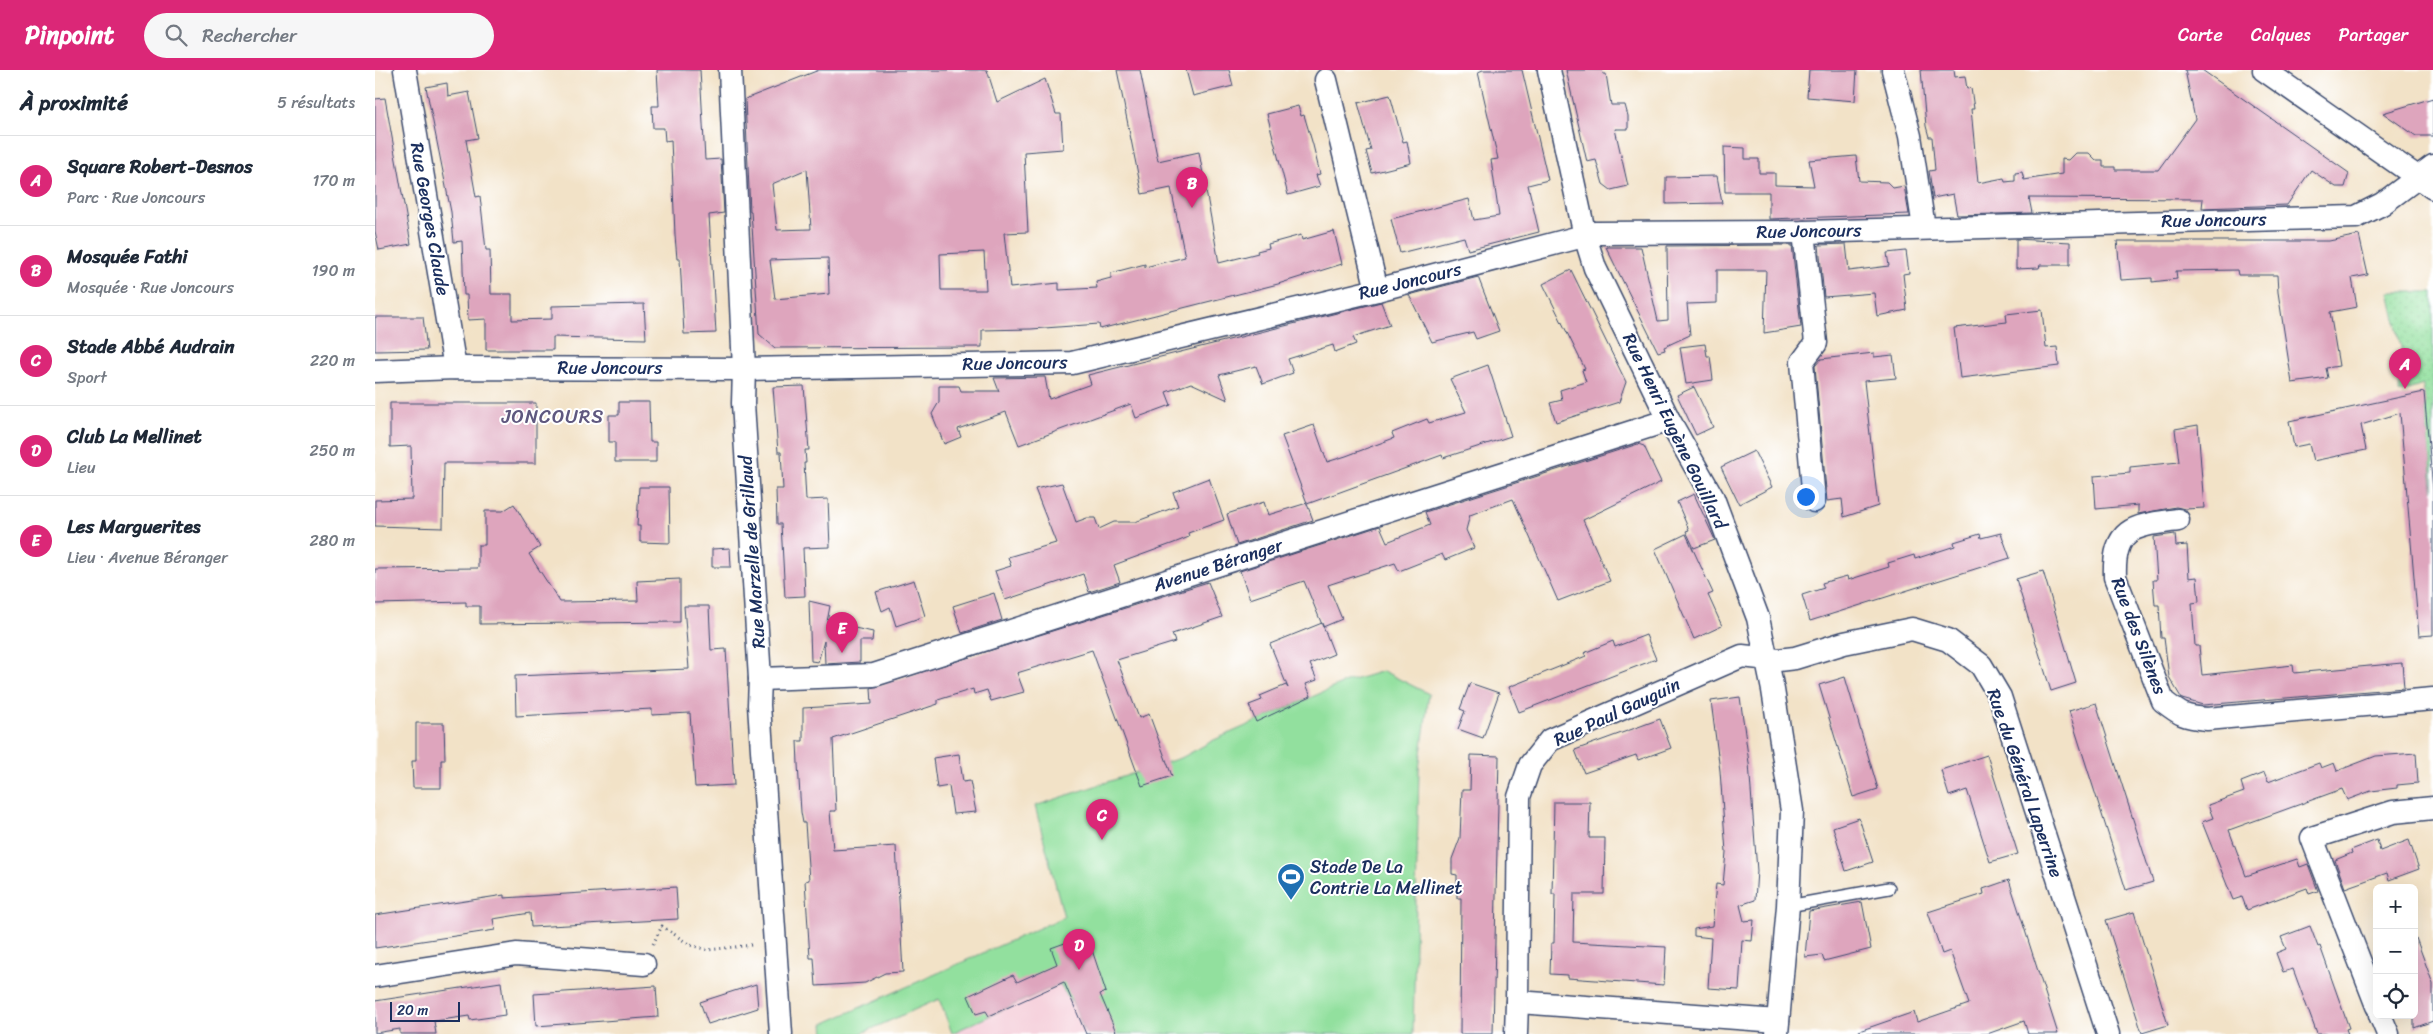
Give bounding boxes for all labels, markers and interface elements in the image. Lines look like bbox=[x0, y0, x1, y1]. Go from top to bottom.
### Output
search box bbox=[144, 13, 494, 58]
text: Pinpoint bbox=[25, 14, 114, 56]
text: Rechercher bbox=[202, 19, 297, 52]
text: Carte bbox=[2178, 19, 2223, 51]
text: Calques bbox=[2251, 19, 2311, 51]
text: Partager bbox=[2339, 19, 2408, 51]
icon: search bbox=[162, 21, 190, 49]
text: À proximité bbox=[20, 84, 128, 122]
text: 5 résultats bbox=[277, 88, 355, 117]
street label: Rue Georges Claude bbox=[401, 140, 459, 298]
text: Square Robert-Desnos bbox=[67, 150, 253, 183]
text: A bbox=[31, 166, 41, 195]
text: 170 m bbox=[312, 166, 355, 195]
pin: B bbox=[1176, 167, 1208, 208]
text: Parc · Rue Joncours bbox=[67, 183, 205, 212]
street label: Rue Joncours bbox=[2161, 203, 2267, 237]
street label: Rue Joncours bbox=[1756, 214, 1862, 248]
text: Mosquée Fathi bbox=[67, 240, 188, 273]
street label: Rue Joncours bbox=[1355, 253, 1466, 309]
text: B bbox=[31, 256, 41, 285]
text: 190 m bbox=[312, 256, 355, 285]
text: Mosquée · Rue Joncours bbox=[67, 273, 234, 302]
street label: Rue Henri Eugène Gouillard bbox=[1614, 327, 1737, 536]
text: Stade Abbé Audrain bbox=[67, 330, 235, 363]
text: C bbox=[31, 346, 41, 375]
text: 220 m bbox=[310, 346, 355, 375]
street label: Rue Joncours bbox=[962, 346, 1068, 380]
pin: A bbox=[2389, 348, 2421, 389]
street label: Rue Joncours bbox=[558, 352, 663, 384]
text: Sport bbox=[67, 363, 107, 392]
district label: JONCOURS bbox=[501, 400, 604, 433]
text: Club La Mellinet bbox=[67, 420, 202, 453]
text: D bbox=[31, 436, 41, 465]
text: 250 m bbox=[309, 436, 355, 465]
text: Lieu bbox=[67, 453, 96, 482]
street label: Rue Marzelle de Grillaud bbox=[729, 453, 775, 649]
your location bbox=[1793, 484, 1819, 510]
text: Les Marguerites bbox=[67, 510, 201, 543]
text: E bbox=[32, 526, 40, 555]
text: 280 m bbox=[310, 526, 355, 555]
street label: Avenue Béranger bbox=[1148, 528, 1288, 601]
text: Lieu · Avenue Béranger bbox=[67, 543, 228, 572]
street label: Rue des Silènes bbox=[2102, 573, 2176, 700]
pin: E bbox=[826, 612, 858, 653]
street label: Rue Paul Gauguin bbox=[1548, 668, 1686, 755]
street label: Rue du Général Laperrine bbox=[1978, 684, 2072, 882]
pin: C bbox=[1086, 799, 1118, 840]
place label: Stade De La Contrie La Mellinet bbox=[1310, 851, 1463, 904]
sports icon: Stade De La Contrie La Mellinet bbox=[1276, 862, 1306, 901]
map controls bbox=[2373, 884, 2418, 1019]
button: + bbox=[2373, 884, 2418, 929]
pin: D bbox=[1063, 929, 1095, 970]
button: − bbox=[2373, 929, 2418, 974]
button: locate bbox=[2373, 974, 2418, 1019]
text: 20 m bbox=[397, 998, 428, 1023]
scale bar bbox=[390, 999, 460, 1022]

